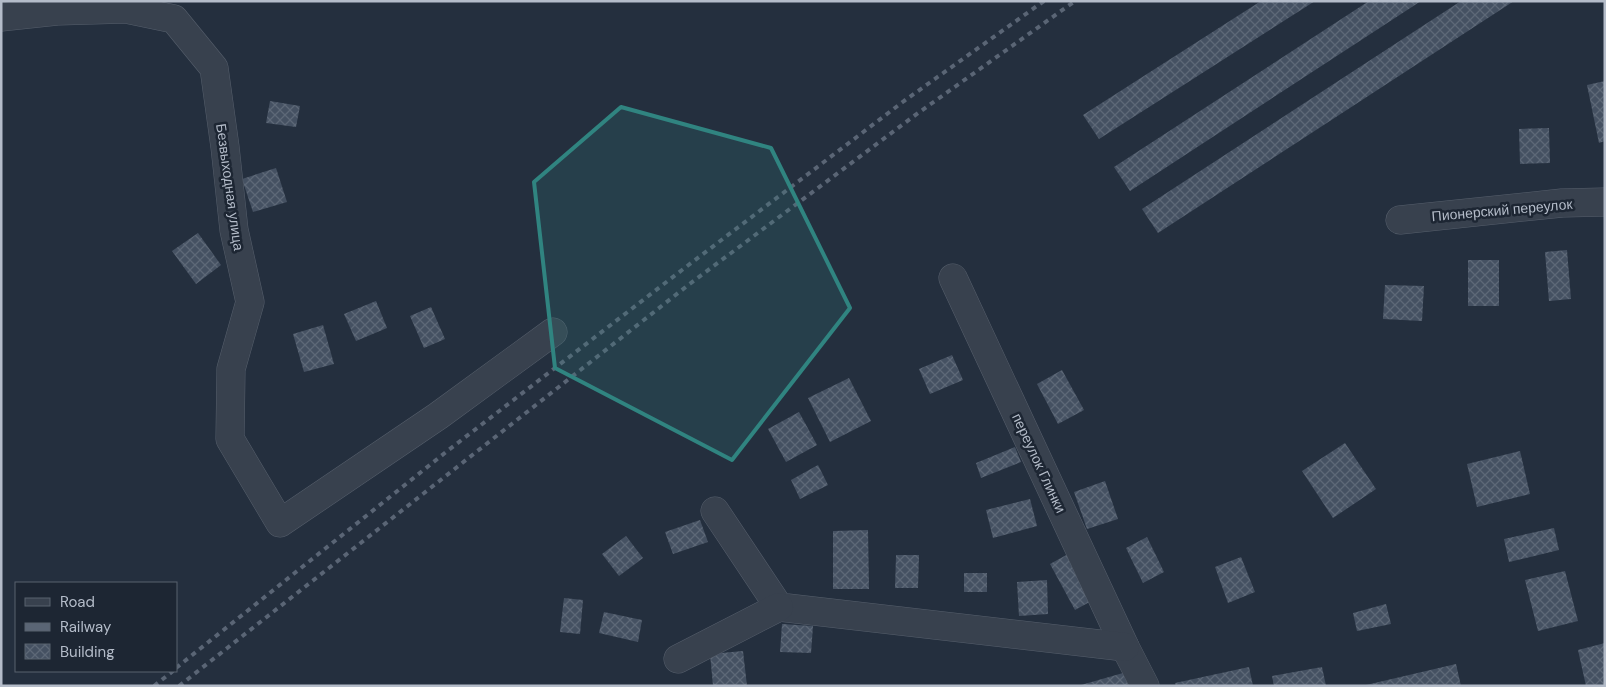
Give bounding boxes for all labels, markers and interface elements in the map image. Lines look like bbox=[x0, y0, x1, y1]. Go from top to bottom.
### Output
street label: Безвыходная улица bbox=[212, 122, 248, 252]
street label: Пионерский переулок bbox=[1431, 195, 1574, 225]
street label: переулок Глинки bbox=[1008, 410, 1070, 516]
legend bbox=[15, 582, 178, 672]
text: Road bbox=[60, 592, 95, 612]
text: Railway bbox=[60, 617, 112, 637]
text: Building bbox=[60, 642, 115, 662]

